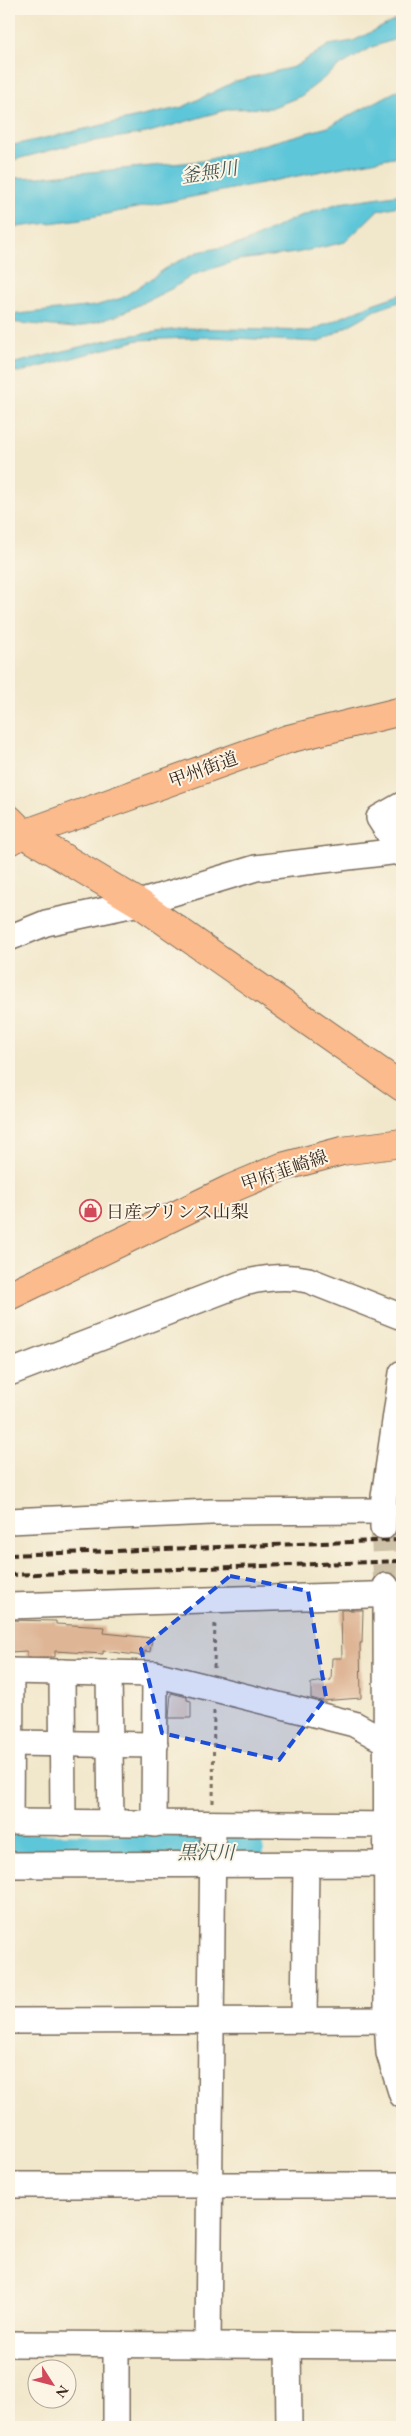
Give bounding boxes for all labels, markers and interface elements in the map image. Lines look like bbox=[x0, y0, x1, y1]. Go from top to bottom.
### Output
water label: 釜無川 bbox=[179, 155, 241, 189]
street label: 甲州街道 bbox=[165, 746, 241, 792]
street label: 甲府韮崎線 bbox=[238, 1144, 330, 1196]
shop icon: 日産プリンス山梨 bbox=[78, 1199, 102, 1223]
place label: 日産プリンス山梨 bbox=[106, 1200, 249, 1223]
water label: 黒沢川 bbox=[177, 1840, 236, 1865]
north arrow bbox=[28, 2358, 78, 2408]
text: N bbox=[52, 2382, 73, 2402]

